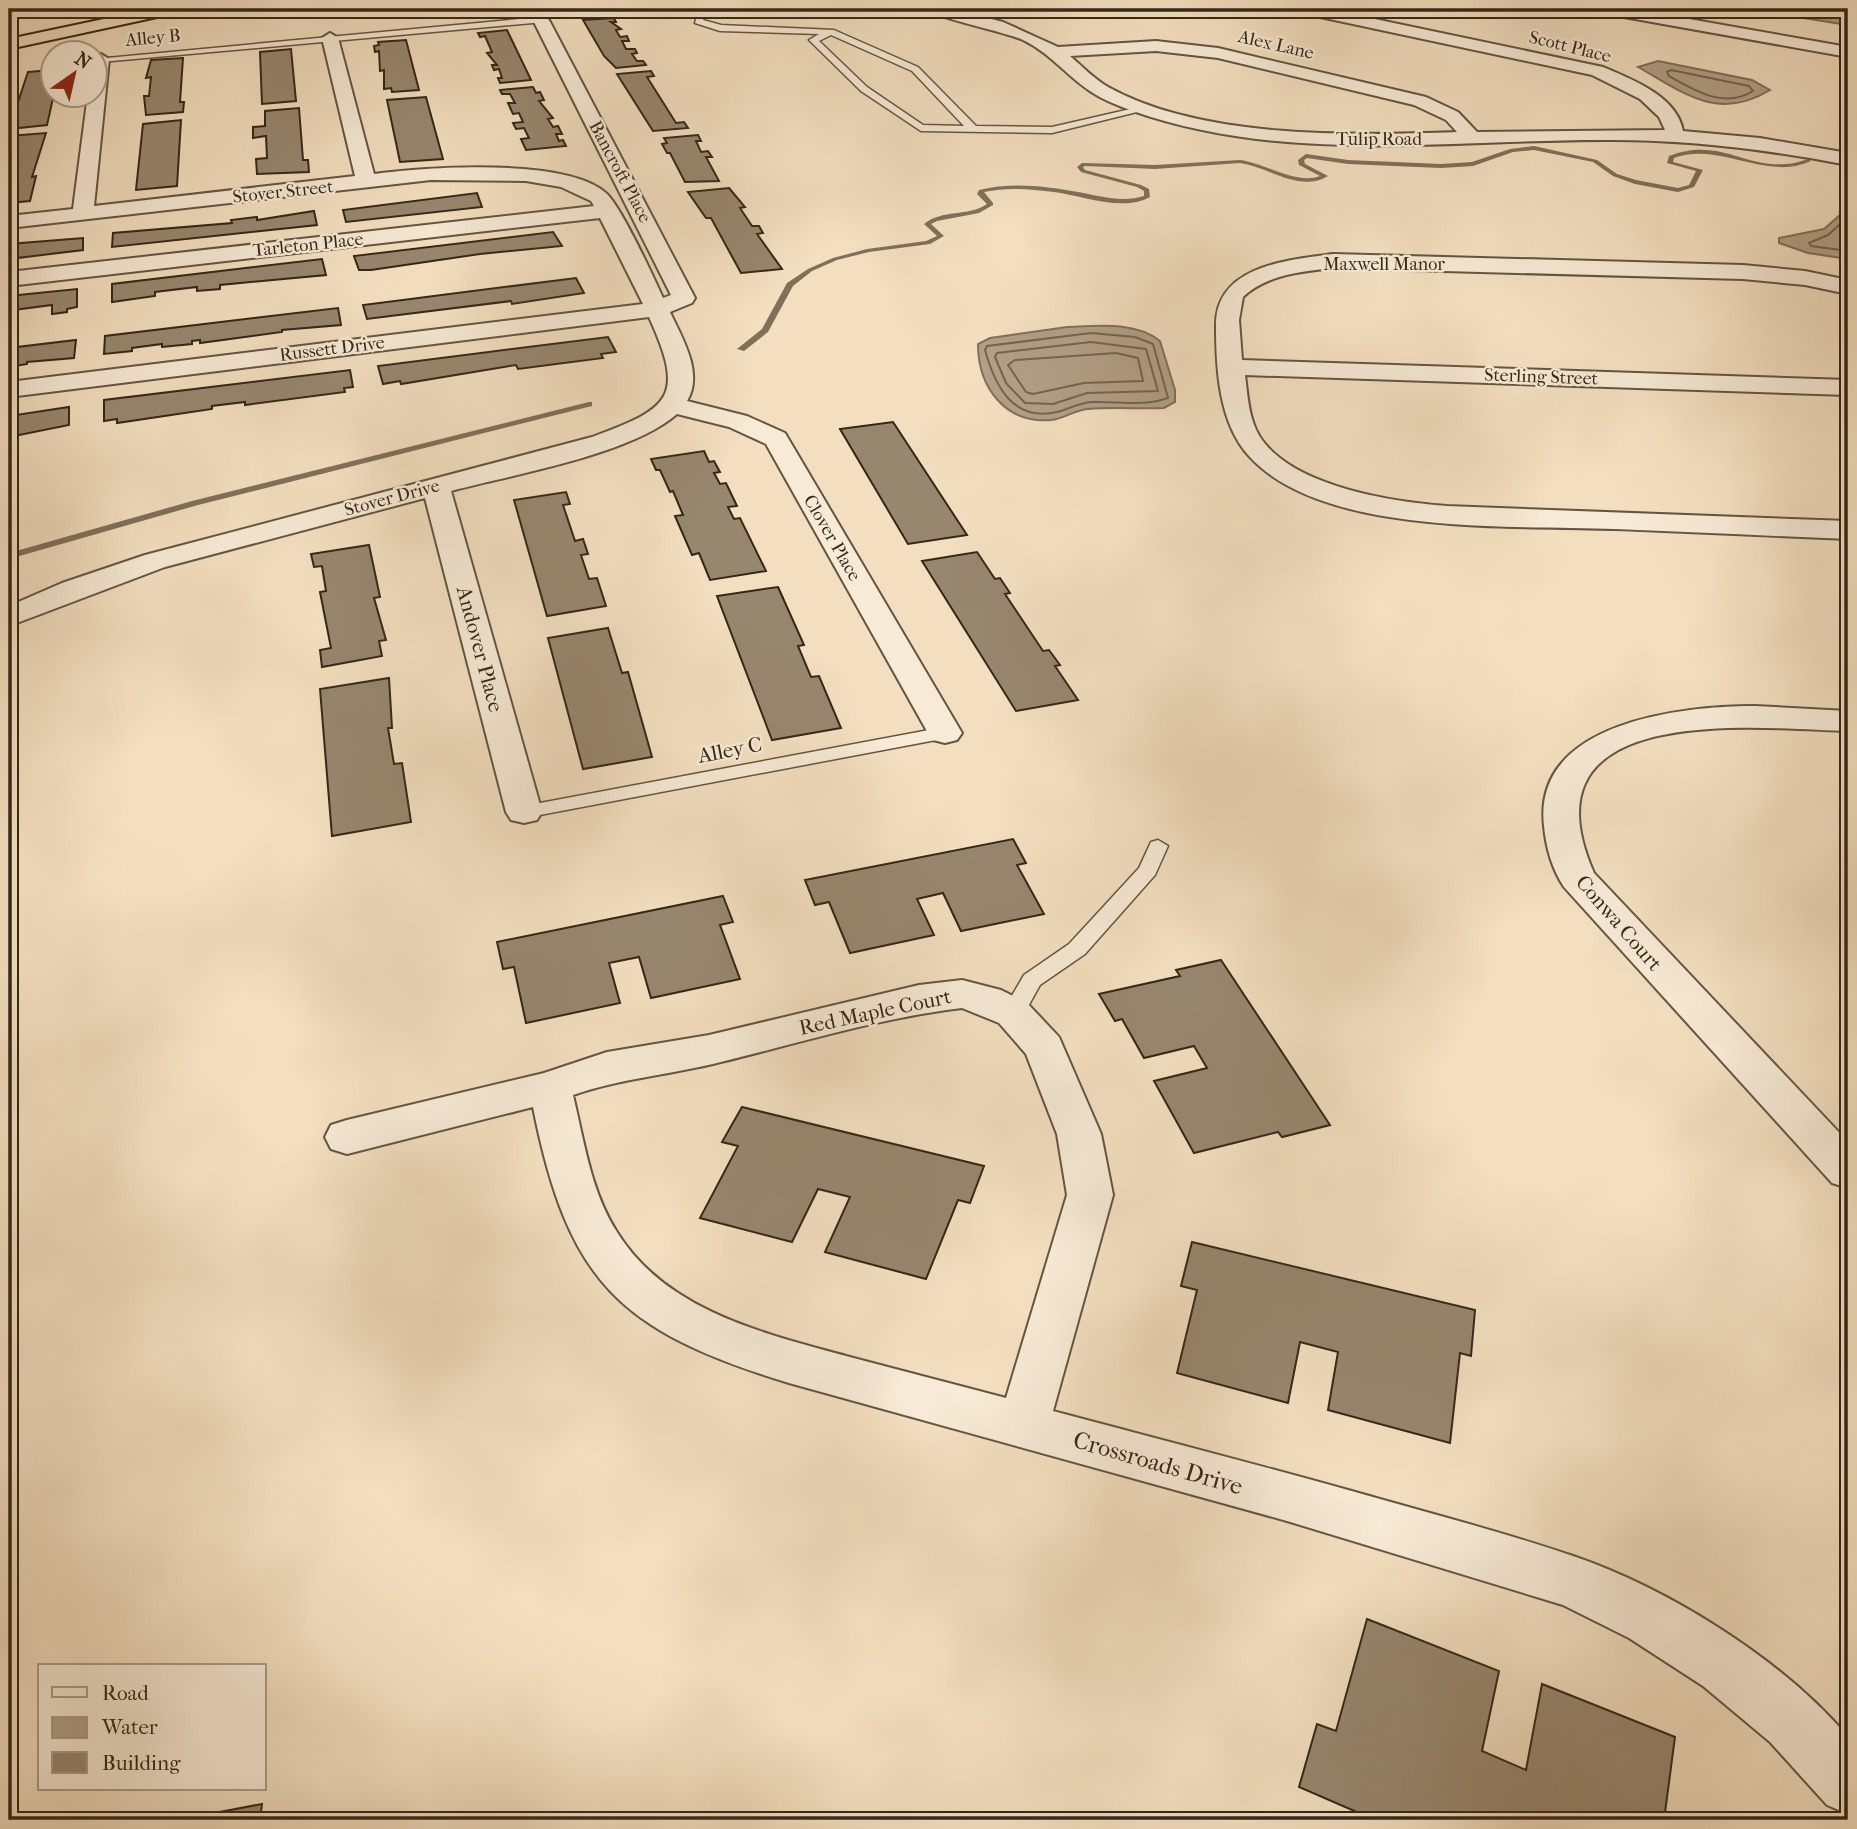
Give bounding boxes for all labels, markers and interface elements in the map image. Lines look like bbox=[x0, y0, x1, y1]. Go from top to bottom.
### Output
street label: Alley B bbox=[124, 25, 181, 51]
street label: Alex Lane bbox=[1235, 26, 1316, 64]
street label: Scott Place bbox=[1527, 27, 1613, 67]
north arrow bbox=[38, 38, 108, 108]
text: N bbox=[71, 48, 96, 74]
street label: Bancroft Place bbox=[584, 118, 656, 226]
street label: Tulip Road bbox=[1336, 129, 1422, 150]
street label: Stover Street bbox=[232, 176, 335, 208]
street label: Tarleton Place bbox=[252, 229, 364, 261]
street label: Maxwell Manor bbox=[1323, 254, 1445, 275]
street label: Russett Drive bbox=[278, 332, 386, 366]
street label: Sterling Street bbox=[1484, 365, 1599, 390]
street label: Stover Drive bbox=[342, 475, 442, 521]
street label: Clover Place bbox=[799, 491, 865, 585]
street label: Andover Place bbox=[451, 583, 508, 714]
street label: Alley C bbox=[695, 732, 764, 768]
street label: Conwa Court bbox=[1571, 870, 1667, 976]
street label: Red Maple Court bbox=[797, 984, 954, 1040]
street label: Crossroads Drive bbox=[1070, 1425, 1246, 1501]
legend bbox=[38, 1664, 266, 1790]
text: Road bbox=[102, 1681, 149, 1705]
text: Water bbox=[101, 1715, 158, 1739]
text: Building bbox=[102, 1751, 181, 1775]

